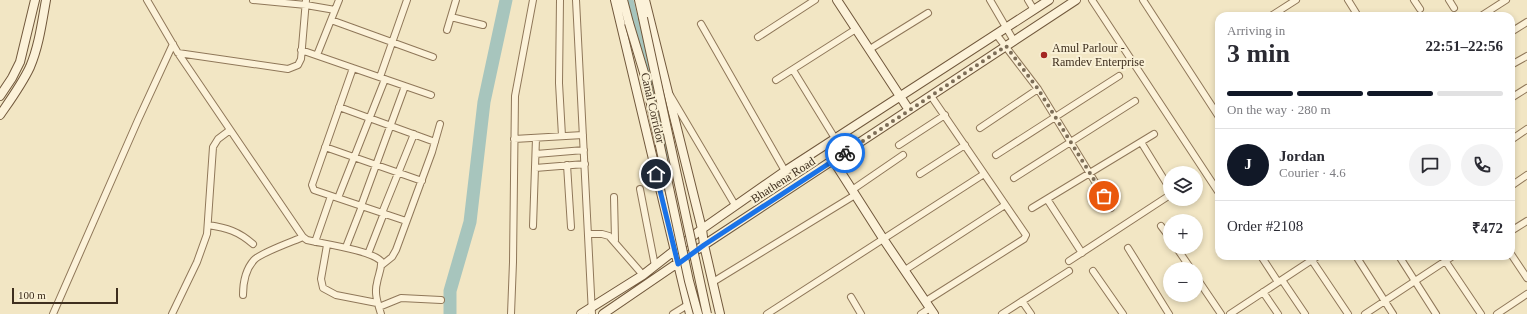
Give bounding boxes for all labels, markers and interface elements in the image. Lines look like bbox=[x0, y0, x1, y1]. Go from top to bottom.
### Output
text: Arriving in bbox=[1227, 23, 1285, 38]
text: 22:51–22:56 bbox=[1426, 38, 1503, 54]
text: 3 min bbox=[1227, 39, 1290, 68]
place label: Amul Parlour - Ramdev Enterprise bbox=[1052, 41, 1144, 69]
marker: Amul Parlour - Ramdev Enterprise bbox=[1039, 50, 1049, 60]
street label: Canal Corridor bbox=[638, 71, 668, 145]
text: On the way · 280 m bbox=[1227, 102, 1331, 117]
courier bbox=[825, 133, 865, 173]
icon: bike bbox=[834, 142, 856, 164]
button: chat bbox=[1409, 144, 1451, 186]
button: phone bbox=[1461, 144, 1503, 186]
text: Jordan bbox=[1279, 148, 1325, 164]
street label: Bhathena Road bbox=[748, 154, 818, 206]
text: J bbox=[1244, 156, 1252, 172]
pin bbox=[639, 157, 673, 191]
icon: home bbox=[645, 163, 667, 185]
text: Courier · 4.6 bbox=[1279, 165, 1346, 180]
map controls bbox=[1163, 166, 1203, 302]
button: layers bbox=[1163, 166, 1203, 206]
pin bbox=[1087, 179, 1121, 213]
icon: bag bbox=[1093, 185, 1115, 207]
button: + bbox=[1163, 214, 1203, 254]
text: Order #2108 bbox=[1227, 218, 1303, 234]
text: ₹472 bbox=[1472, 220, 1503, 236]
button: − bbox=[1163, 262, 1203, 302]
scale bar bbox=[12, 286, 118, 305]
text: 100 m bbox=[18, 289, 46, 301]

